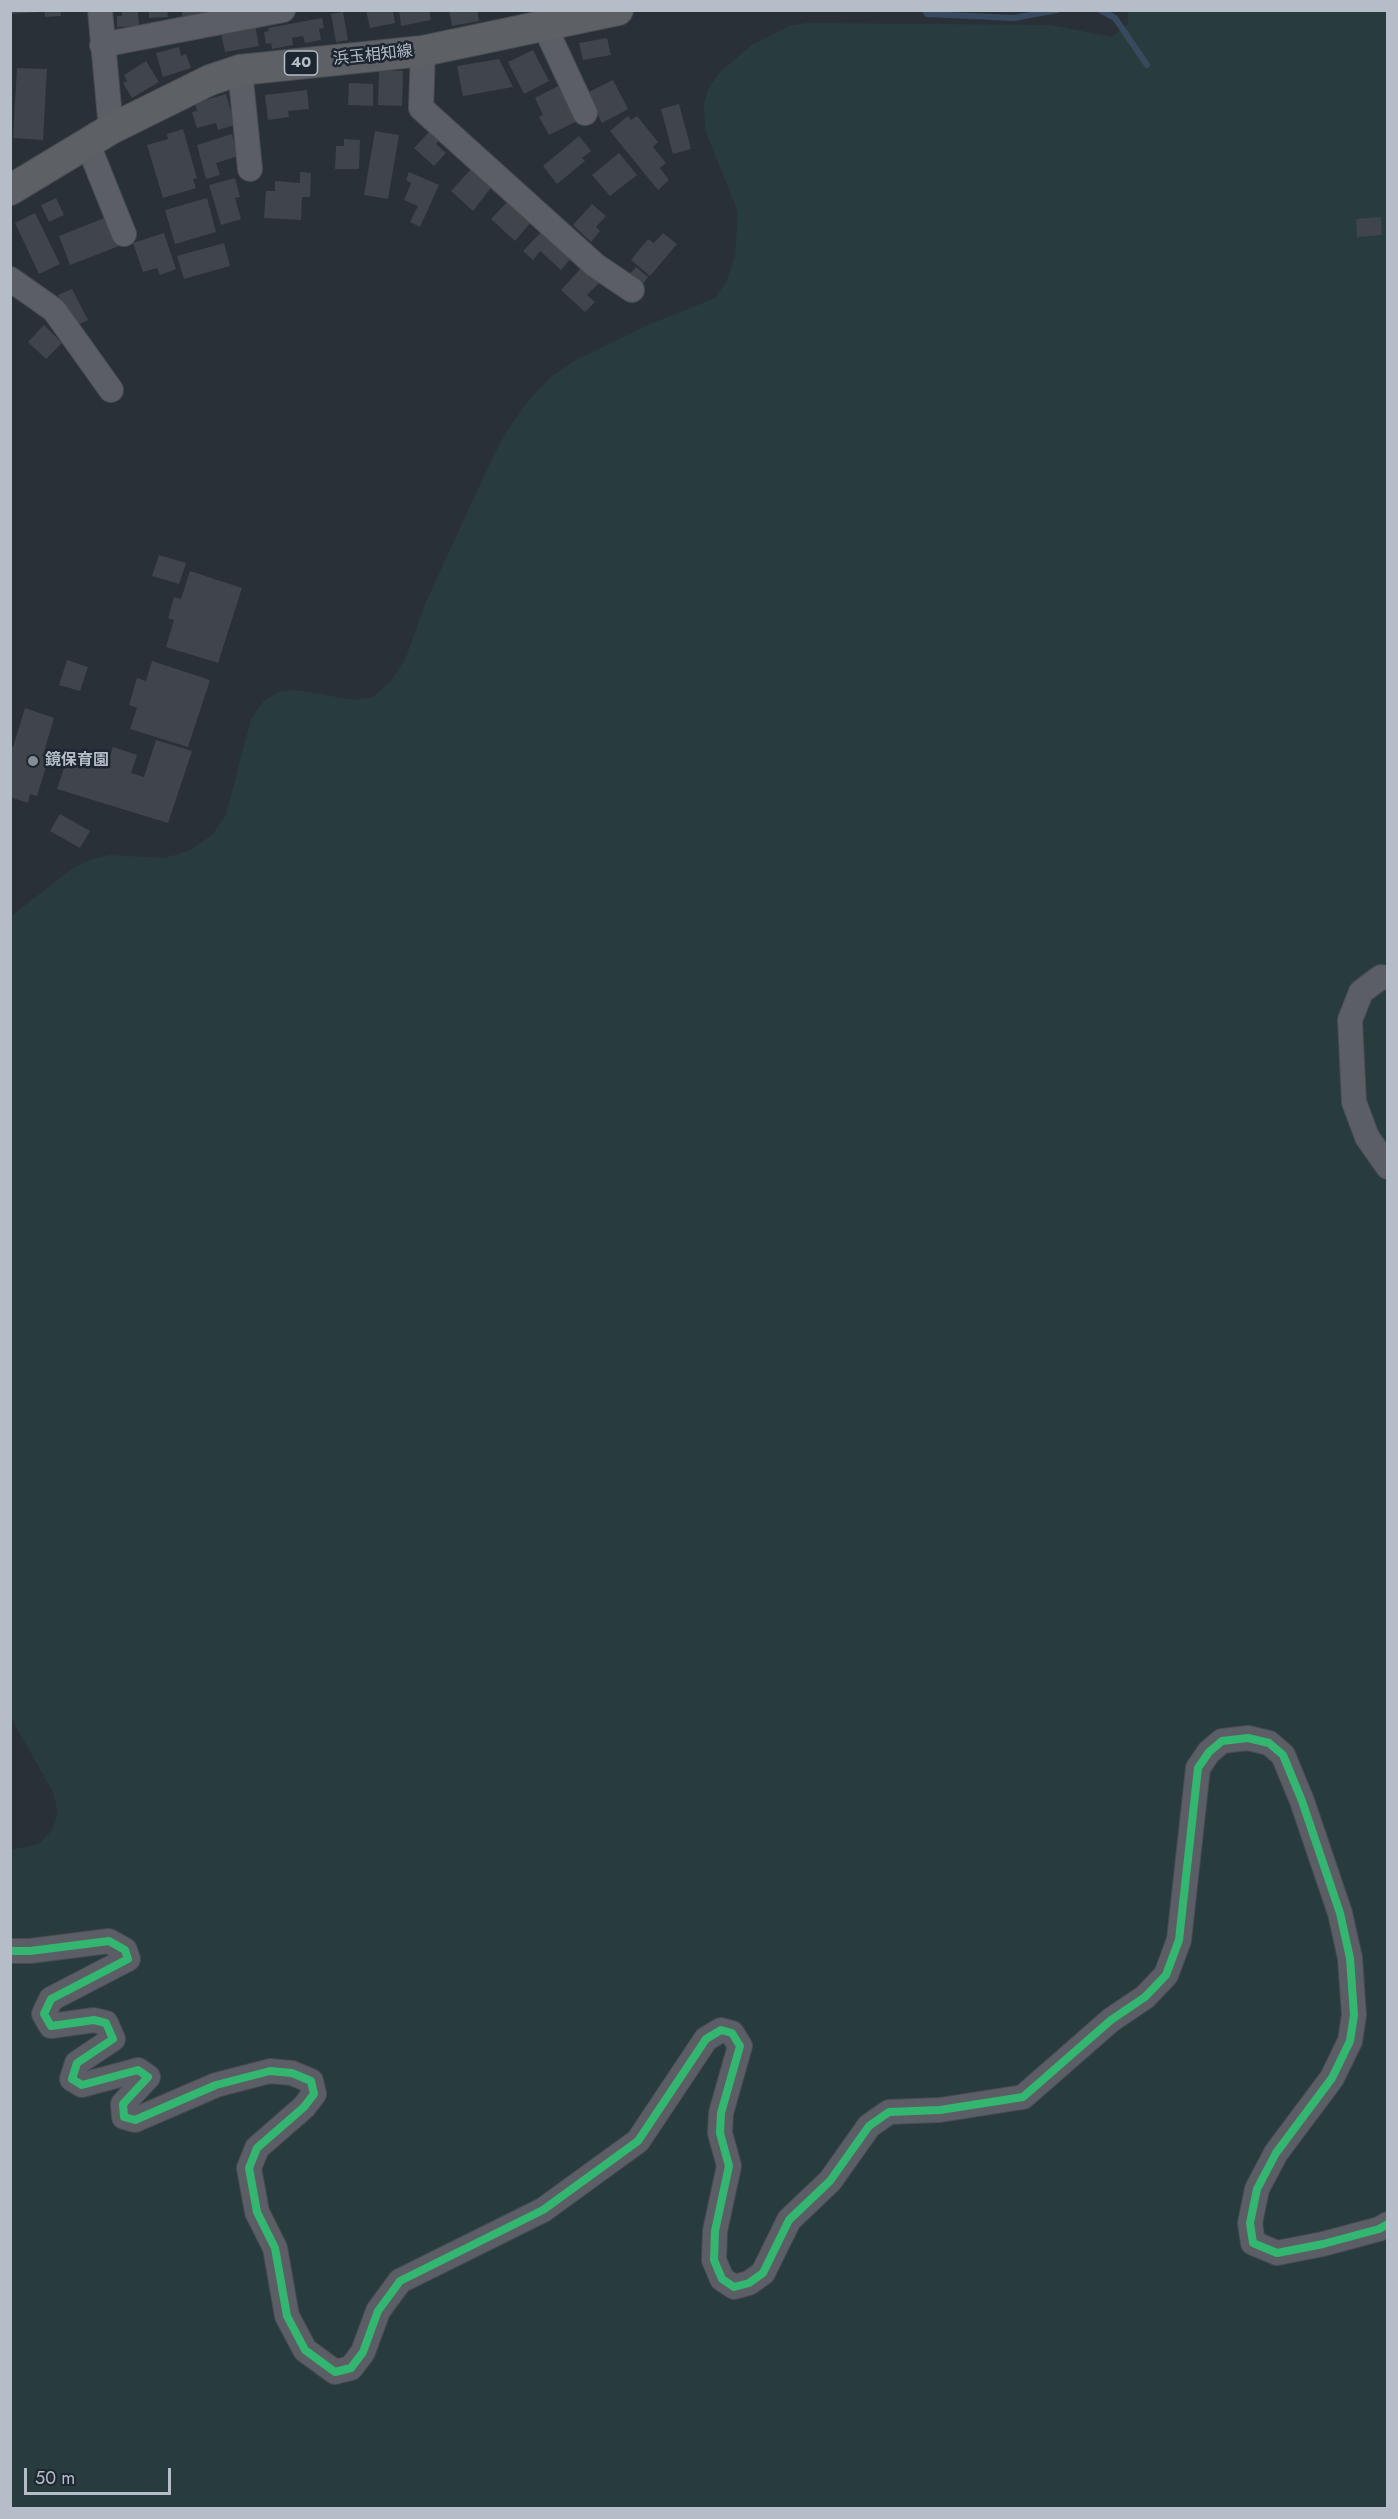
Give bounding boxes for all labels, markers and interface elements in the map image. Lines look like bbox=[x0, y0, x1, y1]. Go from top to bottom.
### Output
street label: 浜玉相知線 bbox=[332, 42, 414, 70]
road number: 40 bbox=[284, 51, 318, 75]
place label: 鏡保育園 bbox=[45, 751, 109, 771]
marker: 鏡保育園 bbox=[26, 754, 40, 768]
scale bar bbox=[27, 2456, 174, 2494]
text: 50 m bbox=[35, 2465, 75, 2491]

